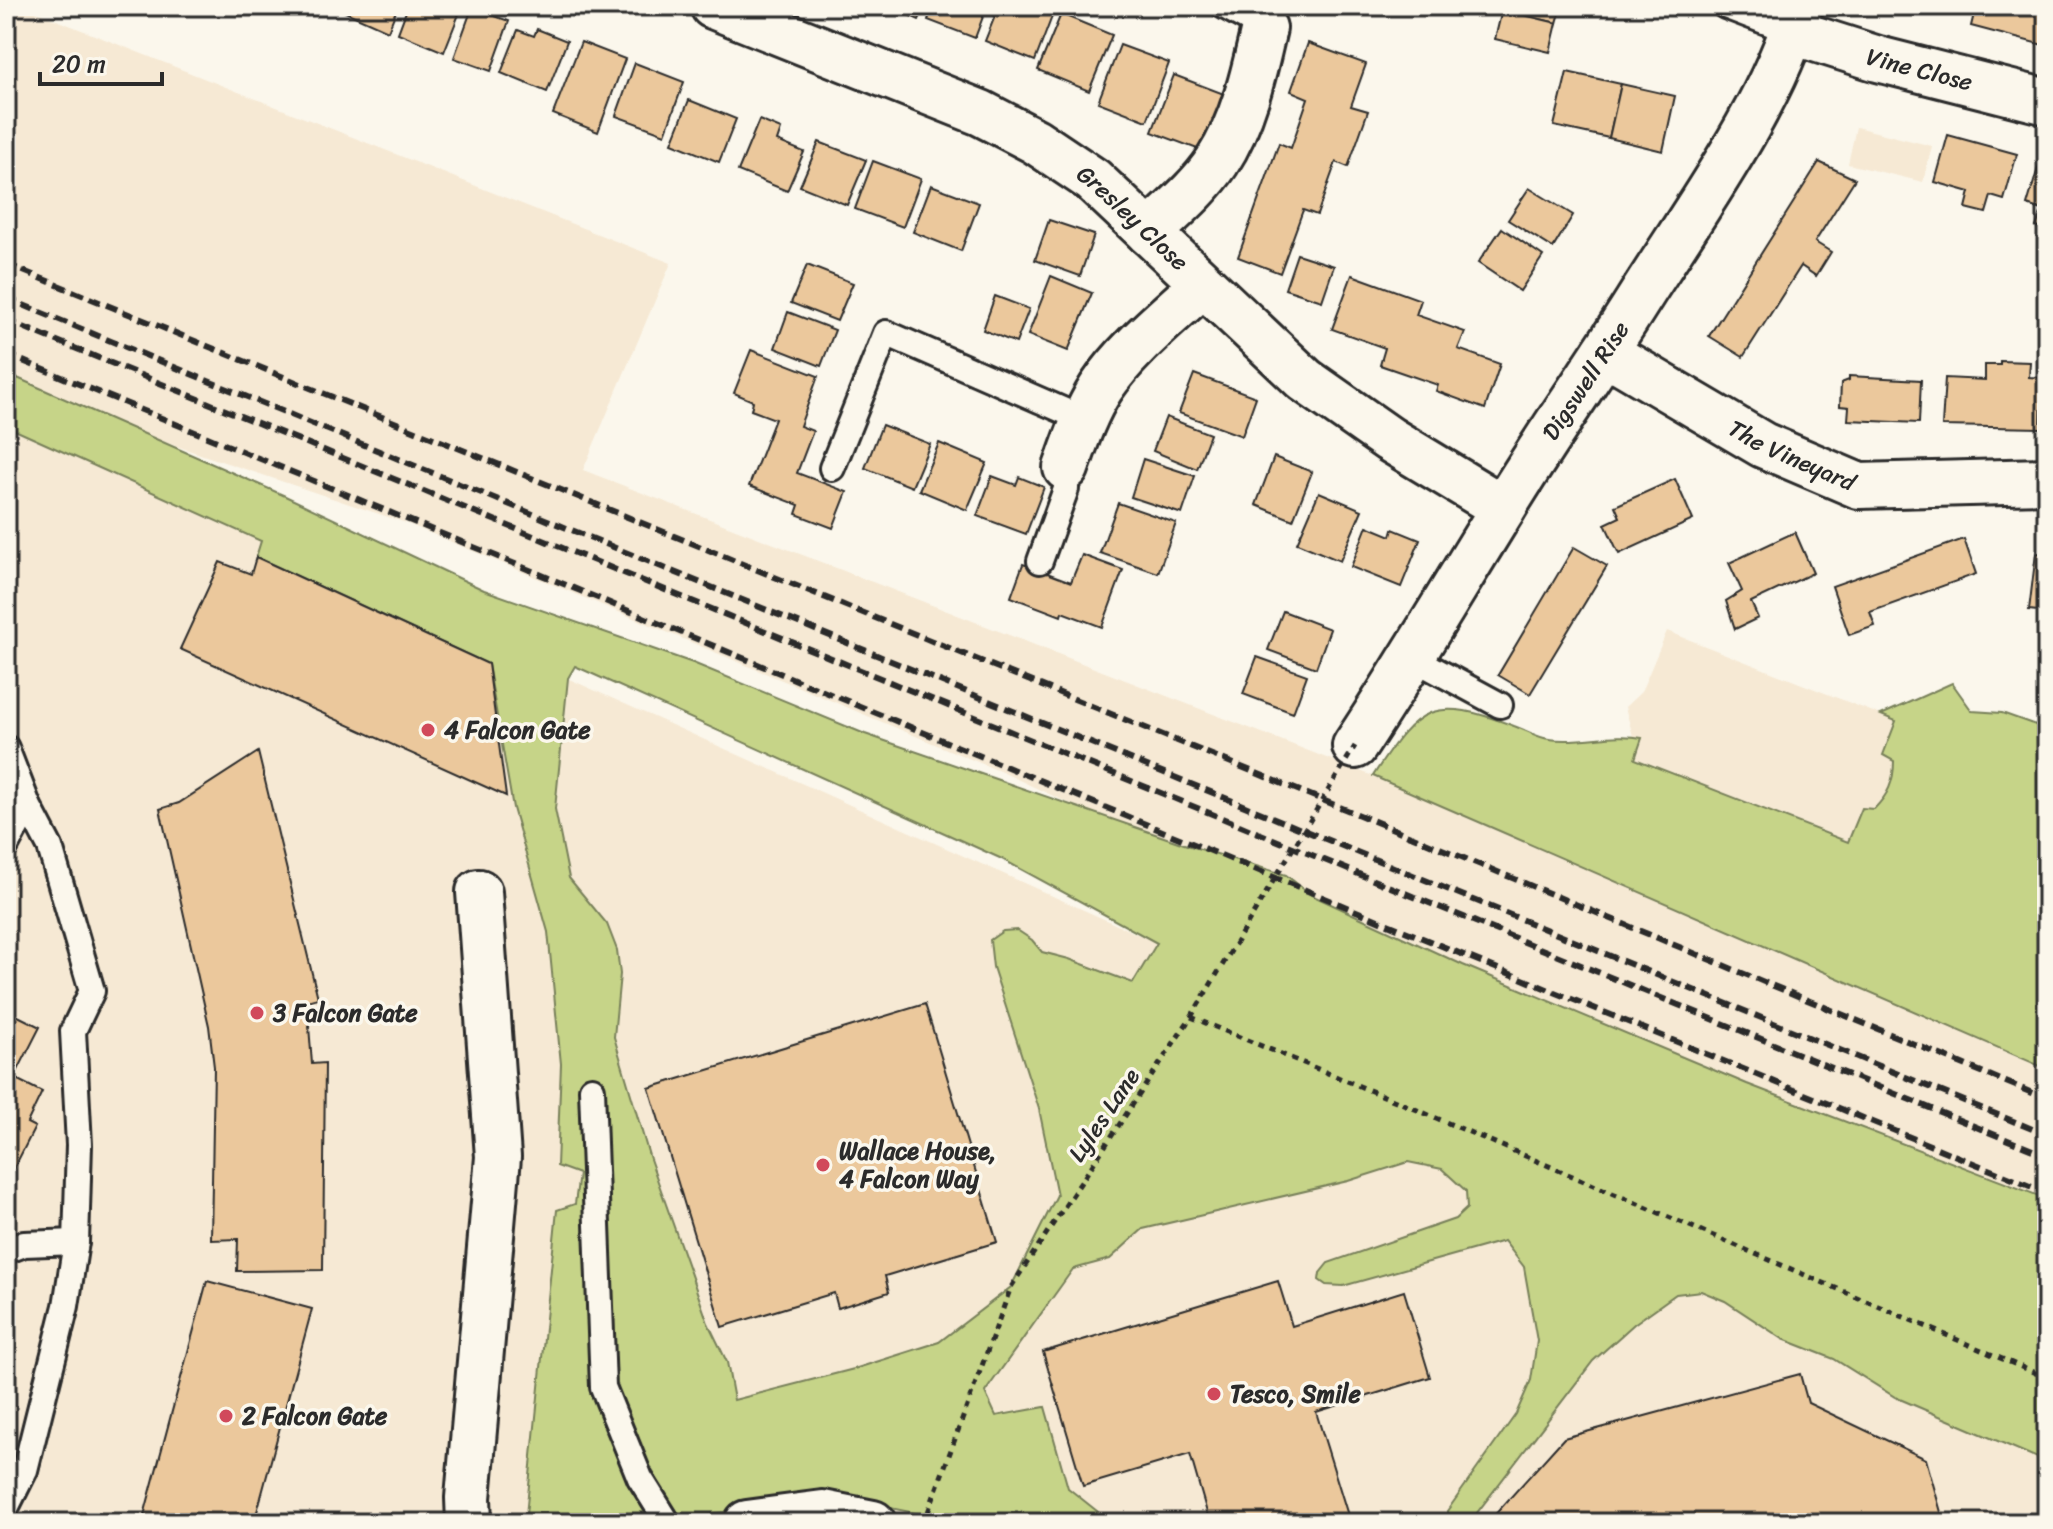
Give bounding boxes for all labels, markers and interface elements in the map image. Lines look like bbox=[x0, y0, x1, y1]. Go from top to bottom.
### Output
scale bar bbox=[40, 36, 162, 86]
street label: Vine Close bbox=[1861, 36, 1977, 103]
text: 20 m bbox=[52, 43, 106, 85]
street label: Gresley Close bbox=[1068, 153, 1199, 282]
street label: Digswell Rise bbox=[1530, 312, 1641, 449]
street label: The Vineyard bbox=[1720, 408, 1864, 504]
place label: 4 Falcon Gate bbox=[444, 709, 591, 751]
marker: 4 Falcon Gate bbox=[419, 721, 437, 739]
place label: 3 Falcon Gate bbox=[272, 992, 418, 1034]
marker: 3 Falcon Gate bbox=[248, 1004, 266, 1022]
street label: Lyles Lane bbox=[1057, 1059, 1151, 1171]
place label: Wallace House, 4 Falcon Way bbox=[839, 1130, 996, 1200]
marker: Wallace House, 4 Falcon Way bbox=[814, 1156, 832, 1174]
place label: Tesco, Smile bbox=[1230, 1373, 1361, 1415]
marker: Tesco, Smile bbox=[1205, 1385, 1223, 1403]
place label: 2 Falcon Gate bbox=[241, 1395, 388, 1437]
marker: 2 Falcon Gate bbox=[217, 1407, 235, 1425]

